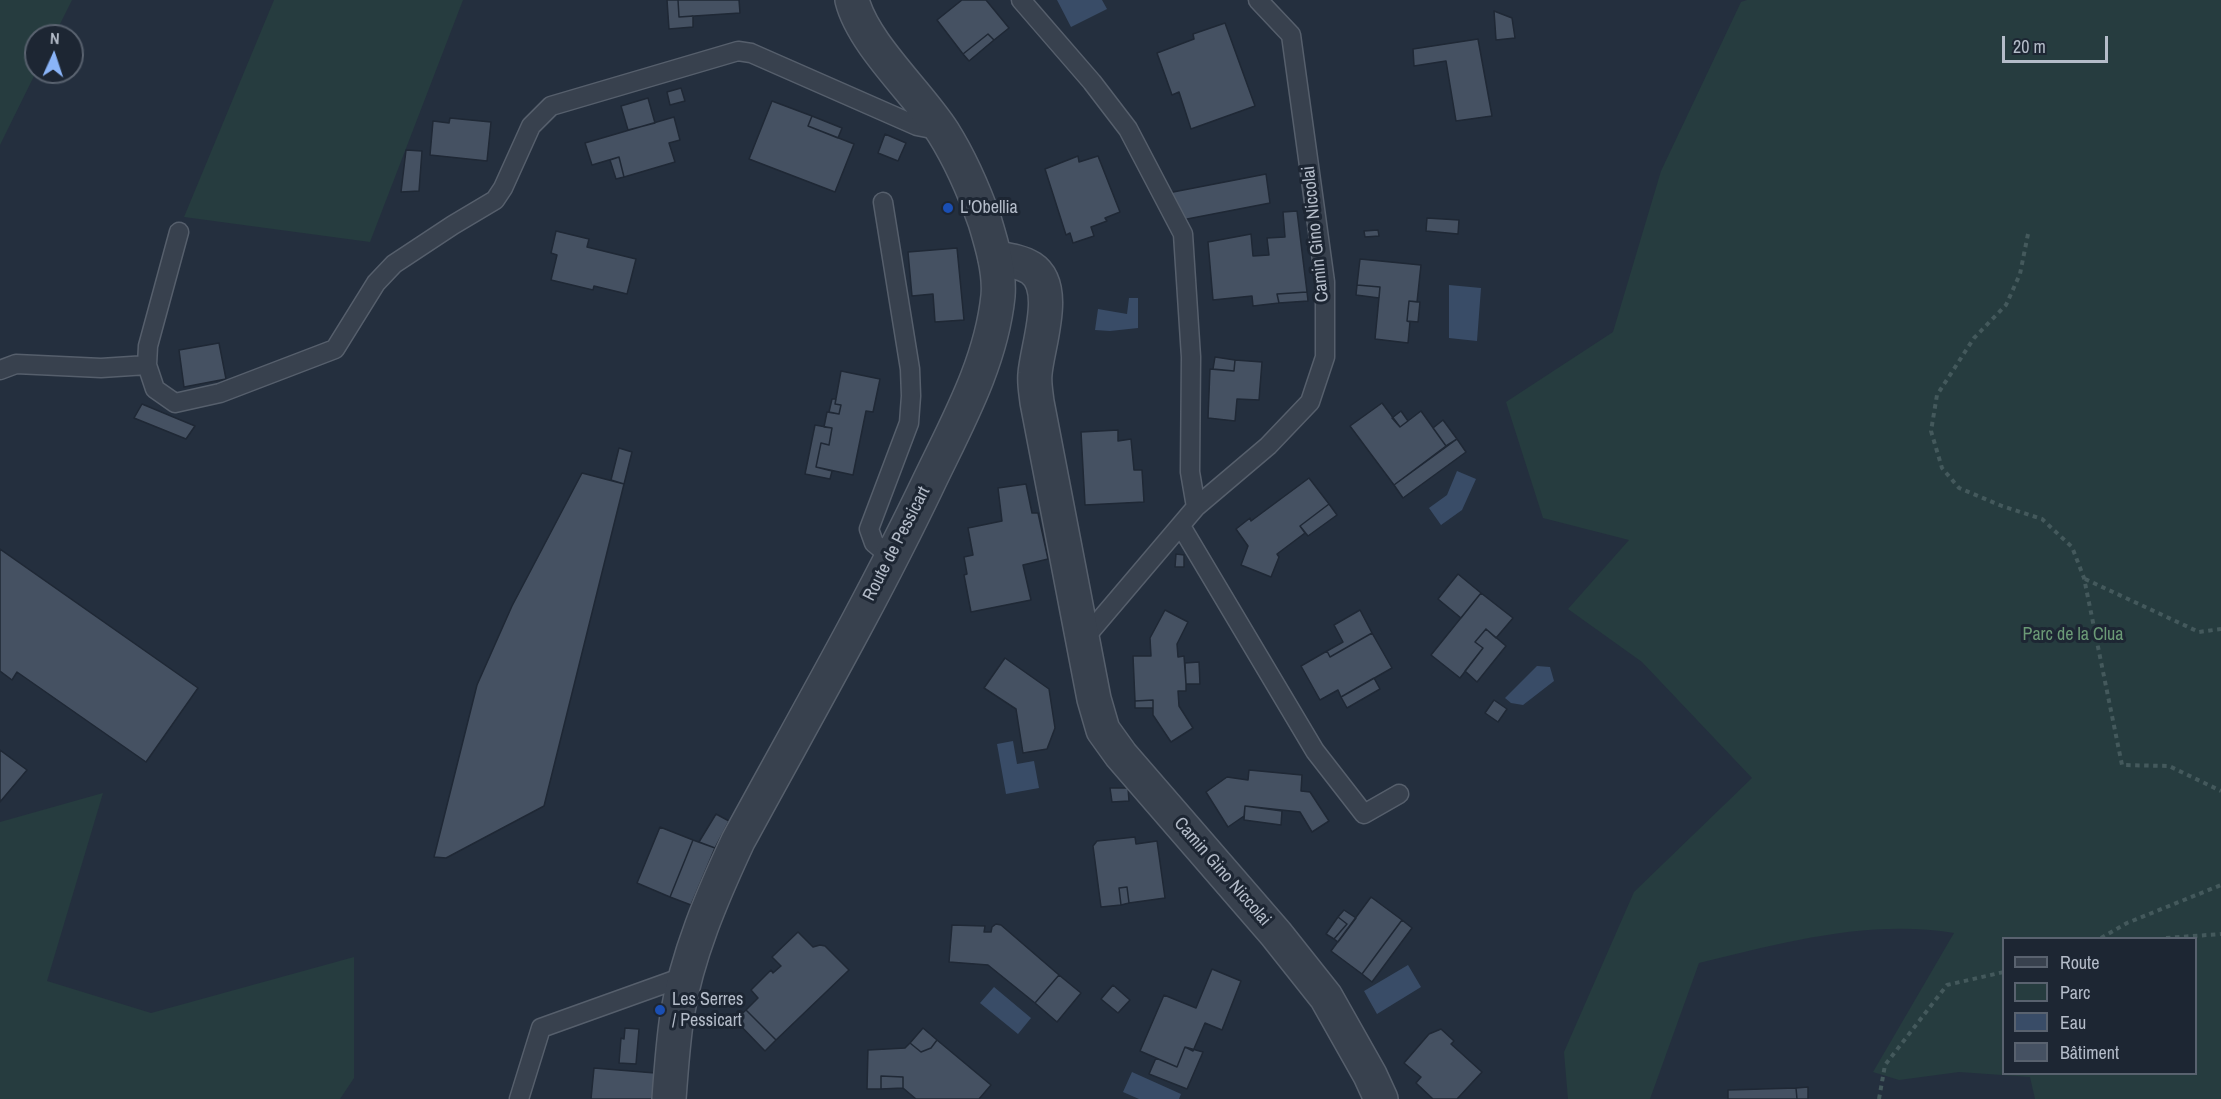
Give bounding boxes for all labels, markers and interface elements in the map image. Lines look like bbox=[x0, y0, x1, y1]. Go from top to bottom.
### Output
north arrow bbox=[24, 24, 84, 84]
scale bar bbox=[2005, 24, 2112, 62]
text: N bbox=[50, 27, 60, 49]
text: 20 m bbox=[2013, 34, 2046, 59]
street label: Camin Gino Niccolai bbox=[1298, 165, 1334, 303]
place label: L'Obellia bbox=[960, 197, 1018, 219]
marker: L'Obellia bbox=[941, 201, 955, 215]
street label: Route de Pessicart bbox=[859, 483, 935, 605]
park label: Parc de la Clua bbox=[2023, 624, 2123, 646]
street label: Camin Gino Niccolai bbox=[1169, 813, 1275, 931]
legend bbox=[2002, 937, 2197, 1075]
text: Route bbox=[2060, 950, 2099, 975]
text: Parc bbox=[2060, 980, 2090, 1005]
place label: Les Serres / Pessicart bbox=[672, 989, 743, 1032]
marker: Les Serres / Pessicart bbox=[653, 1003, 667, 1017]
text: Eau bbox=[2060, 1010, 2086, 1035]
text: Bâtiment bbox=[2060, 1040, 2119, 1065]

